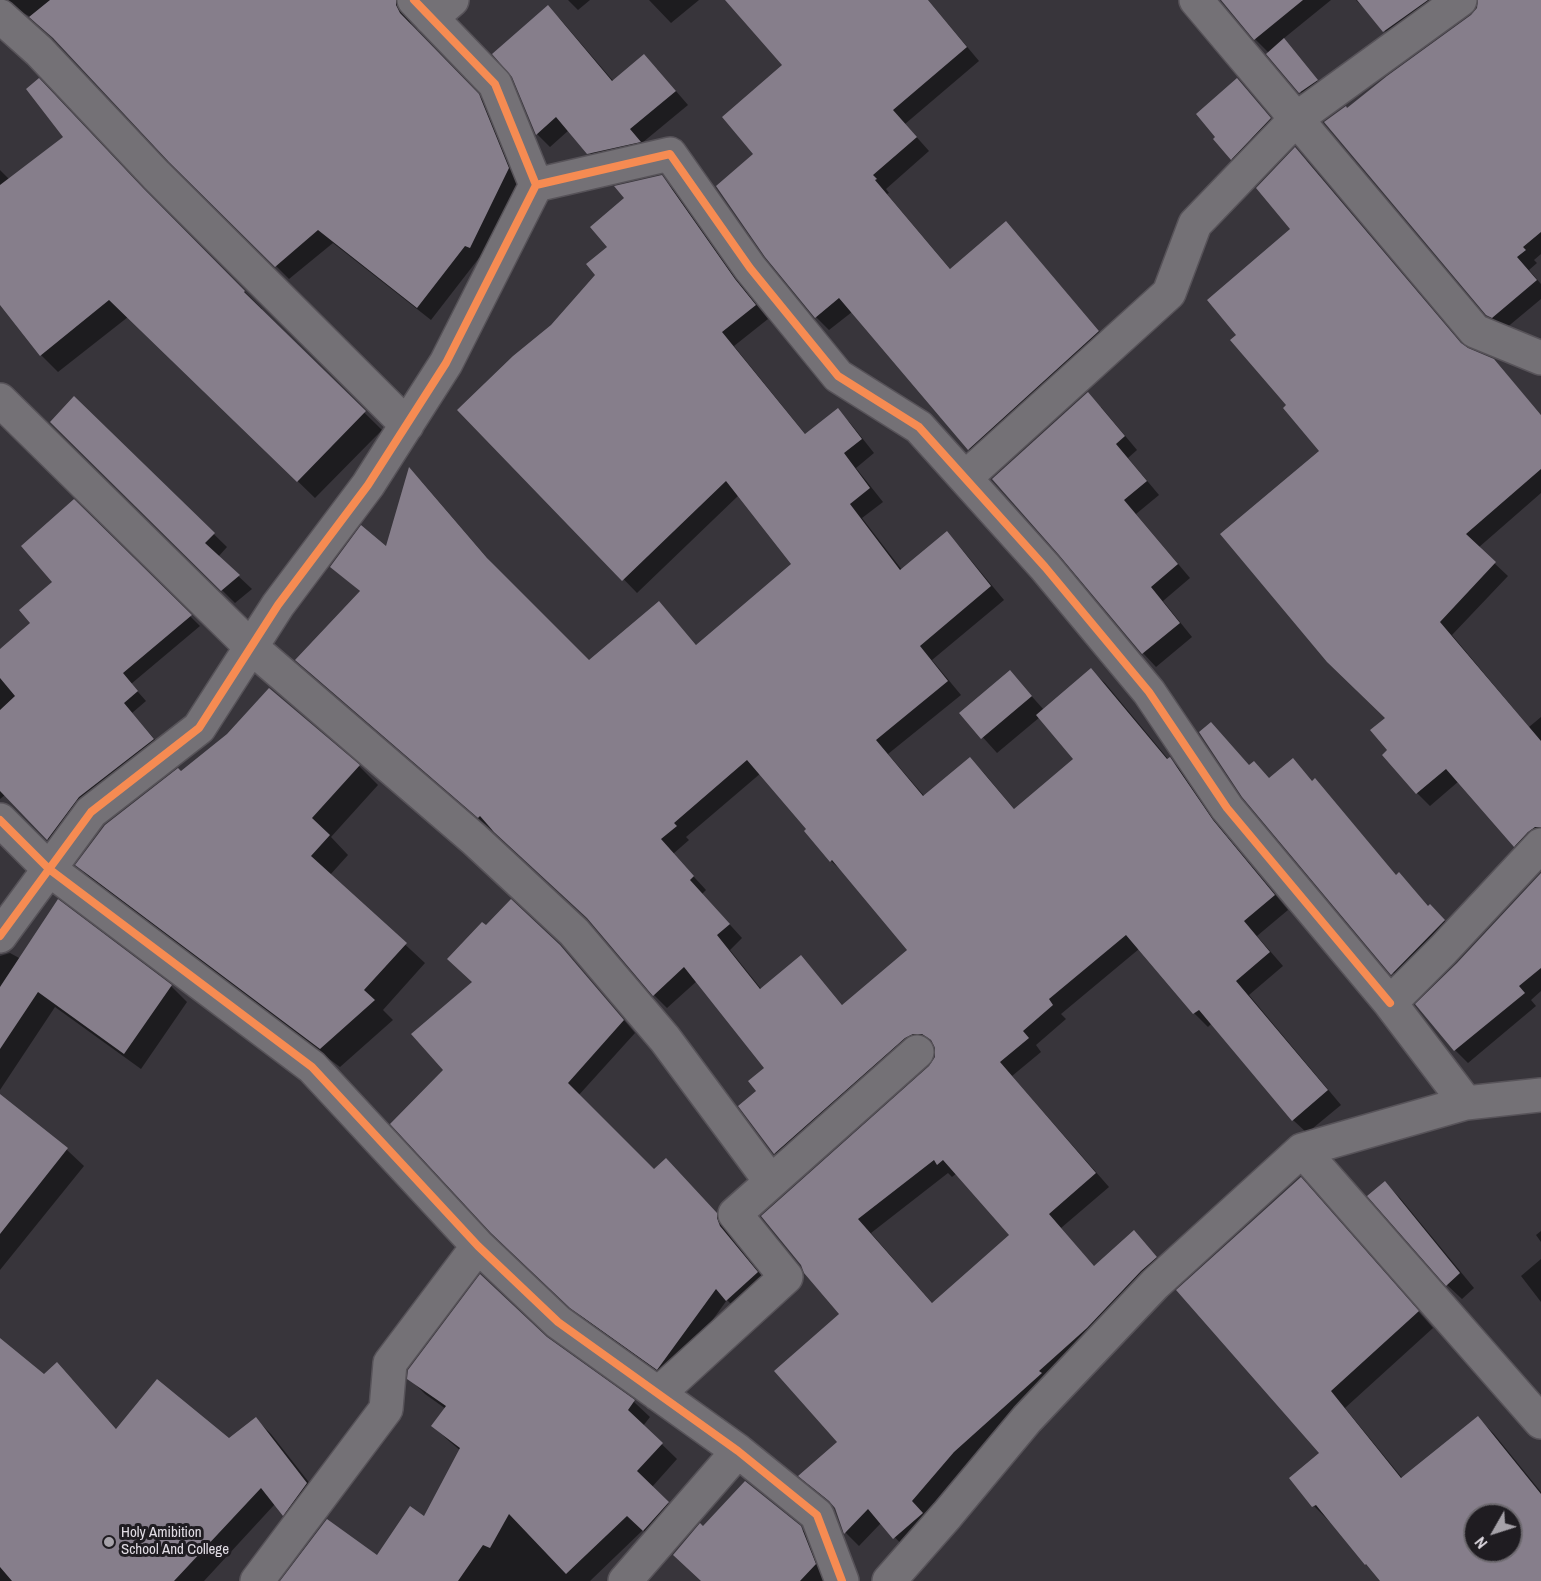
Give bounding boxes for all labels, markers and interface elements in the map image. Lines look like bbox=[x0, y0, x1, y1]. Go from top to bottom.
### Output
north arrow bbox=[1463, 1503, 1523, 1563]
place label: Holy Amibition School And College bbox=[121, 1524, 229, 1559]
text: N bbox=[1469, 1532, 1492, 1554]
marker: Holy Amibition School And College bbox=[102, 1535, 116, 1549]

